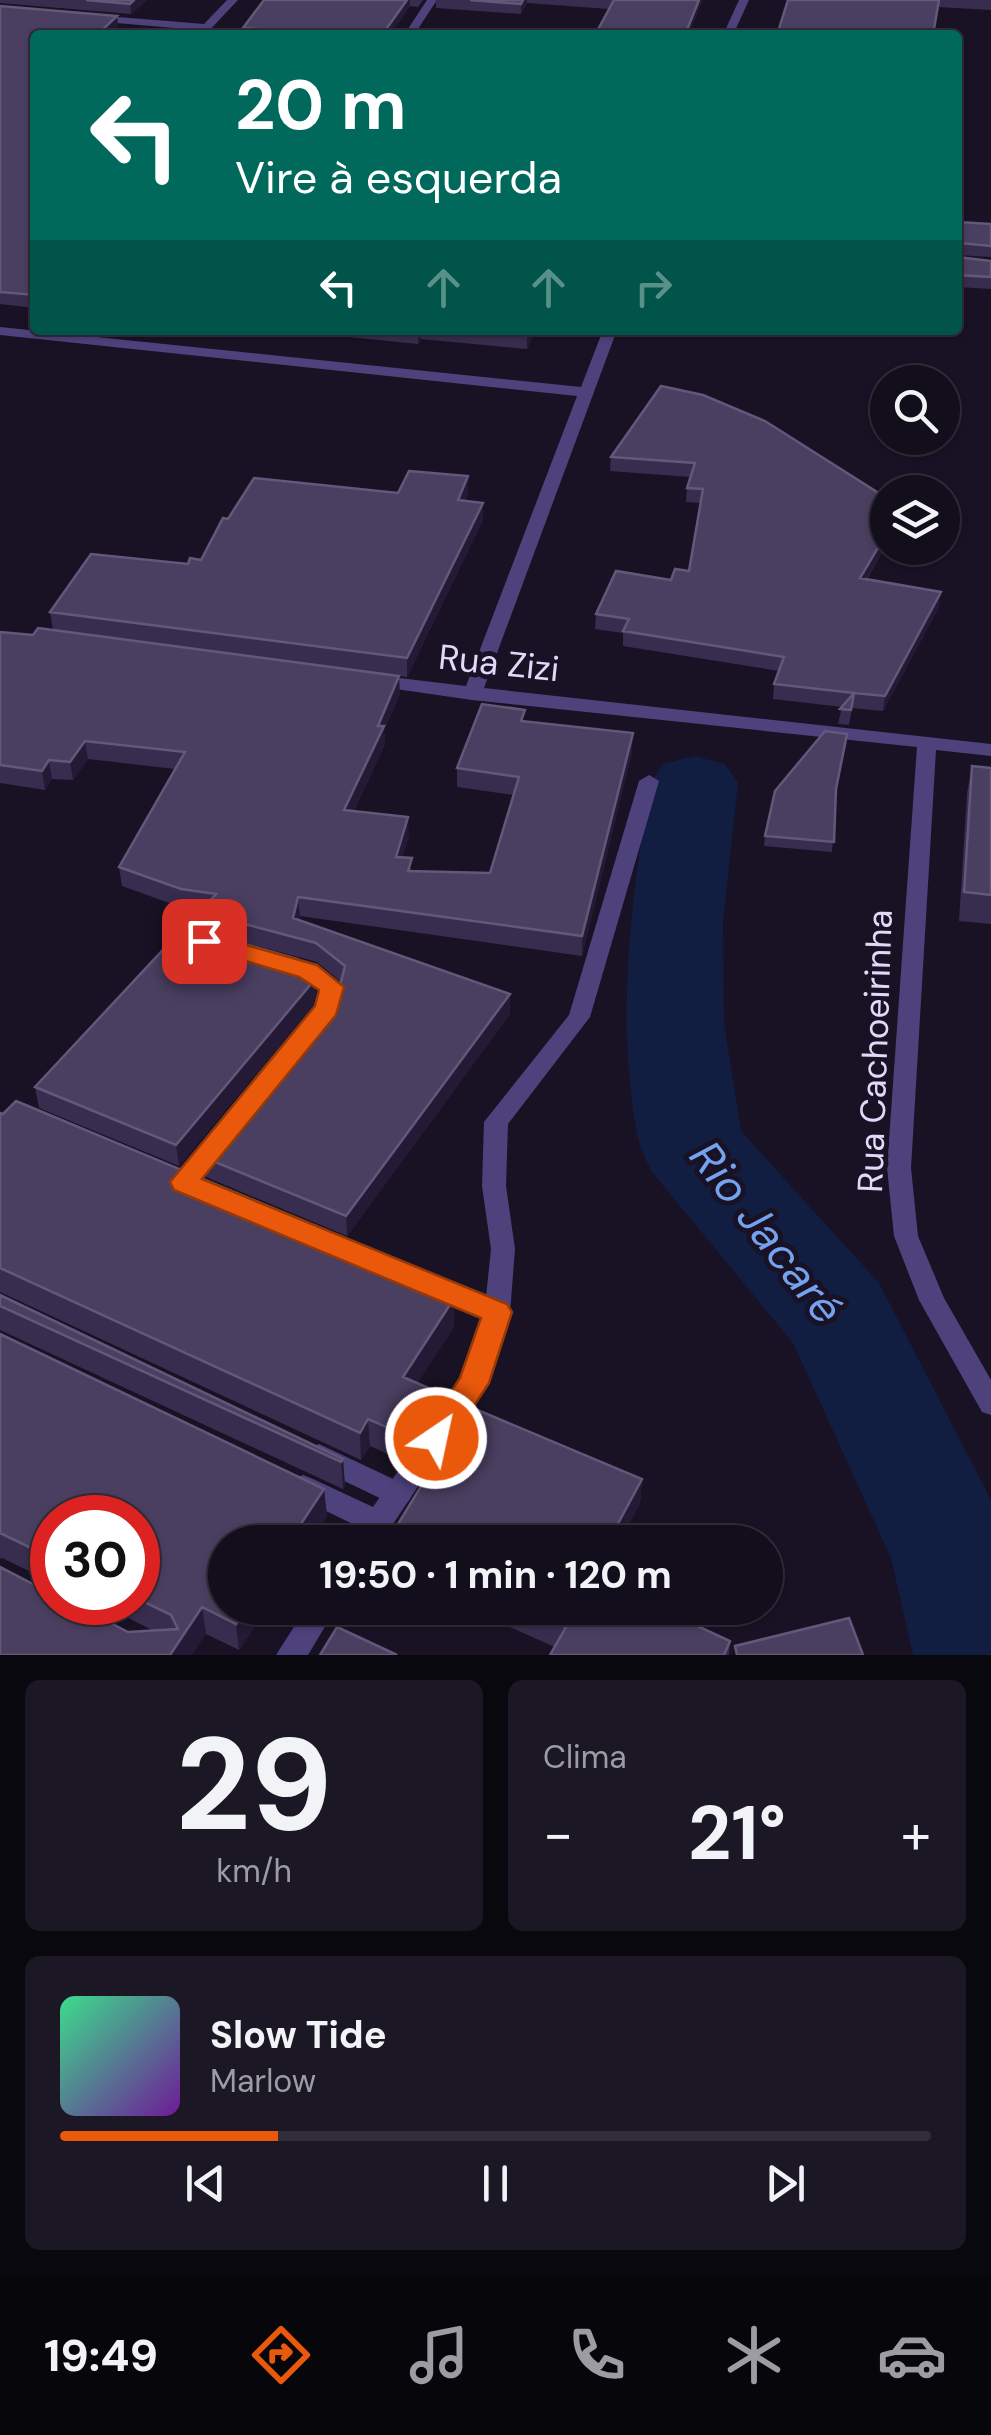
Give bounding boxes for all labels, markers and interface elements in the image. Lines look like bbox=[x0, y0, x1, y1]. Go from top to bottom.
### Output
text: 20 m bbox=[235, 60, 407, 151]
icon: left bbox=[70, 70, 200, 200]
text: Vire à esquerda bbox=[235, 148, 562, 207]
icon: left bbox=[311, 260, 366, 315]
icon: ahead bbox=[416, 260, 471, 315]
icon: ahead bbox=[521, 260, 576, 315]
icon: right bbox=[626, 260, 681, 315]
map controls bbox=[870, 365, 960, 565]
button: search bbox=[870, 365, 960, 455]
button: layers bbox=[870, 475, 960, 565]
street label: Rua Zizi bbox=[436, 634, 562, 692]
pin bbox=[162, 899, 247, 984]
street label: Rua Cachoeirinha bbox=[847, 909, 903, 1193]
icon: arrive bbox=[177, 914, 232, 969]
water label: Rio Jacaré bbox=[677, 1129, 856, 1336]
position arrow bbox=[384, 1386, 488, 1490]
speed limit sign: 30 bbox=[30, 1495, 160, 1625]
text: 19:50 · 1 min · 120 m bbox=[319, 1550, 672, 1600]
text: 29 bbox=[175, 1700, 333, 1869]
text: Clima bbox=[543, 1736, 627, 1778]
text: 21° bbox=[688, 1785, 786, 1882]
text: − bbox=[543, 1798, 573, 1870]
text: + bbox=[901, 1798, 931, 1870]
text: km/h bbox=[216, 1850, 292, 1892]
text: Slow Tide bbox=[210, 2010, 387, 2060]
text: Marlow bbox=[210, 2060, 316, 2102]
icon: previous bbox=[178, 2156, 233, 2211]
icon: pause bbox=[468, 2156, 523, 2211]
icon: next bbox=[758, 2156, 813, 2211]
icon: directions bbox=[246, 2320, 316, 2390]
icon: music bbox=[404, 2320, 474, 2390]
icon: phone bbox=[562, 2320, 632, 2390]
icon: climate bbox=[719, 2320, 789, 2390]
icon: car bbox=[877, 2320, 947, 2390]
text: 19:49 bbox=[44, 2326, 158, 2385]

